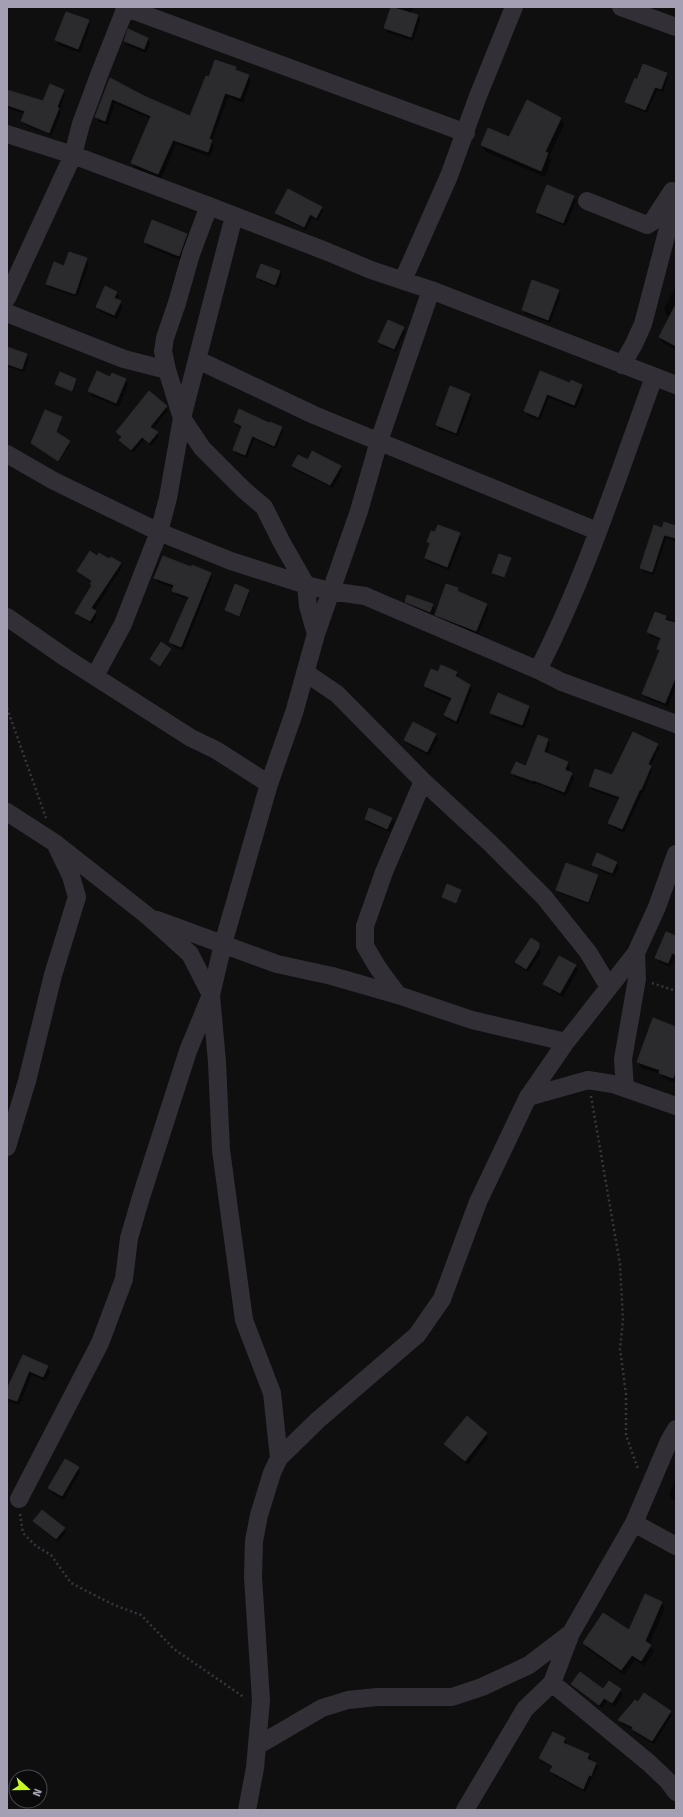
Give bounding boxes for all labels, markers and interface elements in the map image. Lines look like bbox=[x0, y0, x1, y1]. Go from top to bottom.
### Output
north arrow bbox=[8, 1769, 48, 1809]
text: N bbox=[29, 1787, 44, 1798]

